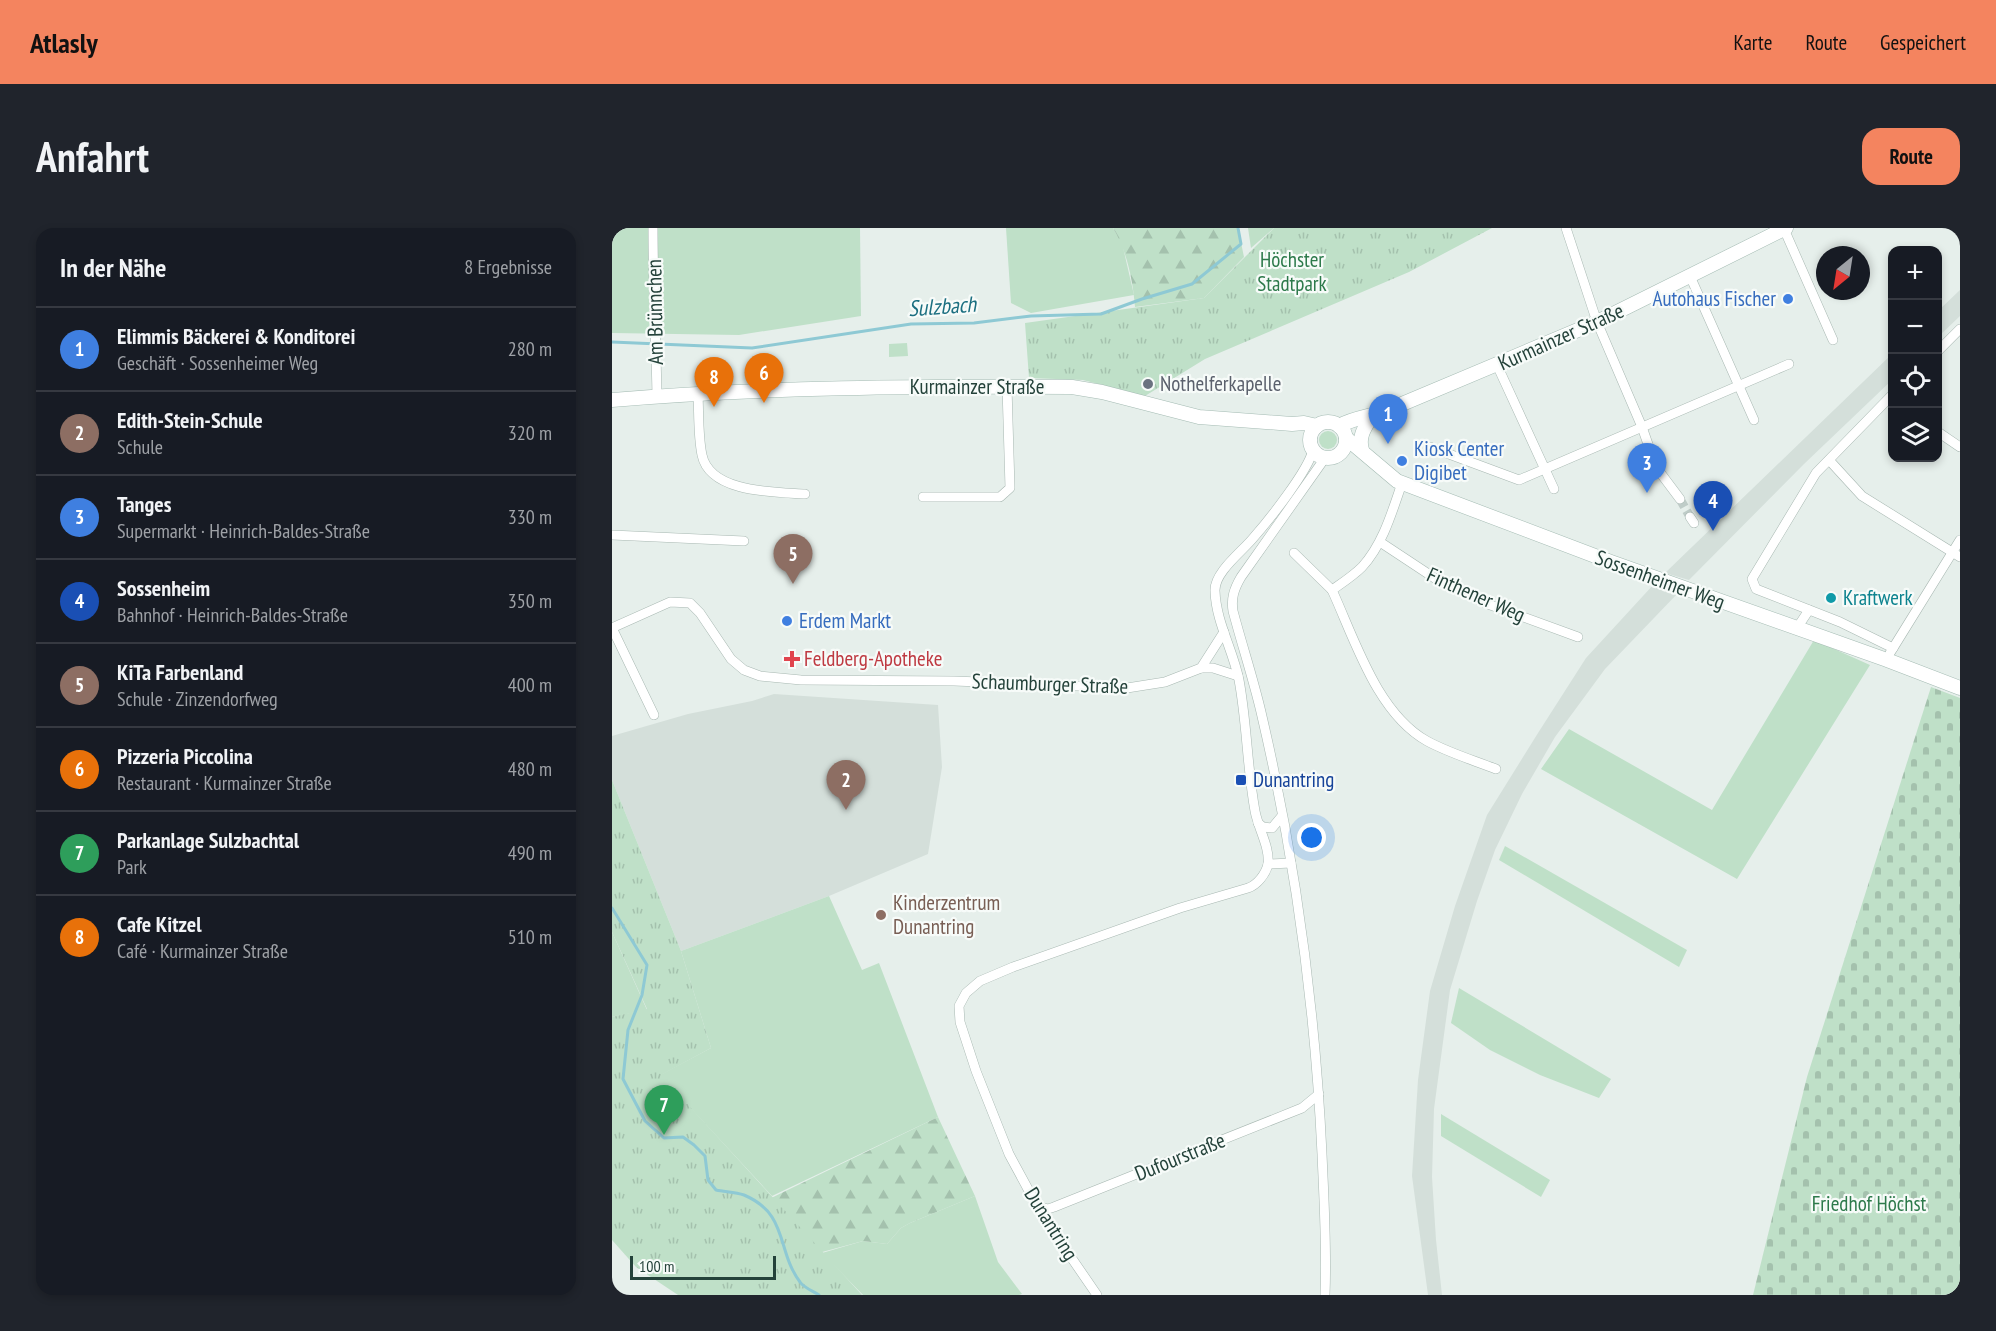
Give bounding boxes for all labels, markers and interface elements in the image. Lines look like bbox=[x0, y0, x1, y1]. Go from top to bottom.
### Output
text: Atlasly bbox=[30, 24, 98, 61]
text: Karte bbox=[1734, 29, 1772, 56]
text: Route bbox=[1805, 29, 1847, 56]
text: Gespeichert bbox=[1880, 29, 1966, 56]
button: Route bbox=[1862, 128, 1960, 185]
text: Anfahrt bbox=[36, 129, 149, 184]
park label: Höchster Stadtpark bbox=[1257, 246, 1327, 297]
north arrow bbox=[1816, 246, 1870, 300]
map controls bbox=[1888, 246, 1942, 462]
button: + bbox=[1888, 246, 1942, 300]
text: In der Nähe bbox=[60, 251, 166, 284]
text: 8 Ergebnisse bbox=[464, 254, 552, 280]
street label: Am Brünnchen bbox=[640, 259, 669, 365]
place label: Autohaus Fischer bbox=[1652, 285, 1776, 312]
water label: Sulzbach bbox=[907, 290, 978, 322]
marker: Autohaus Fischer bbox=[1781, 292, 1795, 306]
street label: Kurmainzer Straße bbox=[1494, 297, 1628, 376]
button: − bbox=[1888, 300, 1942, 354]
text: Elimmis Bäckerei & Konditorei bbox=[117, 322, 355, 350]
text: 1 bbox=[75, 336, 84, 362]
text: 280 m bbox=[508, 336, 552, 362]
text: Geschäft · Sossenheimer Weg bbox=[117, 350, 318, 376]
pin: 6 bbox=[744, 354, 784, 403]
button: locate bbox=[1888, 354, 1942, 408]
pin: 8 bbox=[694, 358, 734, 407]
place label: Nothelferkapelle bbox=[1160, 370, 1281, 397]
street label: Kurmainzer Straße bbox=[910, 373, 1044, 400]
marker: Nothelferkapelle bbox=[1141, 377, 1155, 391]
pin: 1 bbox=[1368, 394, 1408, 444]
text: Edith-Stein-Schule bbox=[117, 406, 263, 434]
button: layers bbox=[1888, 408, 1942, 462]
text: 2 bbox=[75, 420, 84, 446]
text: 320 m bbox=[508, 420, 552, 446]
text: Schule bbox=[117, 434, 163, 460]
place label: Kiosk Center Digibet bbox=[1414, 435, 1504, 486]
pin: 3 bbox=[1628, 444, 1666, 493]
marker: Kiosk Center Digibet bbox=[1395, 454, 1409, 468]
pin: 4 bbox=[1694, 482, 1732, 531]
text: Tanges bbox=[117, 490, 171, 518]
text: 3 bbox=[75, 504, 84, 530]
text: 330 m bbox=[508, 504, 552, 530]
text: Supermarkt · Heinrich-Baldes-Straße bbox=[117, 518, 370, 544]
pin: 5 bbox=[774, 534, 813, 584]
street label: Sossenheimer Weg bbox=[1592, 544, 1729, 615]
street label: Finthener Weg bbox=[1423, 561, 1530, 628]
text: Sossenheim bbox=[117, 574, 210, 602]
place label: Kraftwerk bbox=[1843, 584, 1913, 611]
text: 4 bbox=[75, 588, 84, 614]
text: 350 m bbox=[508, 588, 552, 614]
marker: Kraftwerk bbox=[1824, 591, 1838, 605]
text: Bahnhof · Heinrich-Baldes-Straße bbox=[117, 602, 348, 628]
place label: Erdem Markt bbox=[799, 607, 891, 634]
marker: Erdem Markt bbox=[780, 614, 794, 628]
place label: Feldberg-Apotheke bbox=[804, 645, 942, 672]
marker: Feldberg-Apotheke bbox=[785, 652, 799, 666]
text: KiTa Farbenland bbox=[117, 658, 243, 686]
street label: Schaumburger Straße bbox=[971, 667, 1129, 700]
text: 5 bbox=[75, 672, 84, 698]
text: 400 m bbox=[508, 672, 552, 698]
text: Schule · Zinzendorfweg bbox=[117, 686, 278, 712]
text: Pizzeria Piccolina bbox=[117, 742, 253, 770]
text: 6 bbox=[75, 756, 84, 782]
text: 480 m bbox=[508, 756, 552, 782]
pin: 2 bbox=[826, 760, 866, 810]
place label: Dunantring bbox=[1253, 766, 1334, 793]
text: Restaurant · Kurmainzer Straße bbox=[117, 770, 332, 796]
marker: Dunantring bbox=[1234, 773, 1248, 787]
your location bbox=[1297, 823, 1326, 852]
text: Parkanlage Sulzbachtal bbox=[117, 826, 299, 854]
text: 7 bbox=[75, 840, 84, 866]
text: 490 m bbox=[508, 840, 552, 866]
text: Park bbox=[117, 854, 147, 880]
place label: Kinderzentrum Dunantring bbox=[893, 889, 1000, 940]
marker: Kinderzentrum Dunantring bbox=[874, 908, 888, 922]
text: Cafe Kitzel bbox=[117, 910, 202, 938]
text: 8 bbox=[75, 924, 84, 950]
text: 510 m bbox=[508, 924, 552, 950]
text: Café · Kurmainzer Straße bbox=[117, 938, 288, 964]
pin: 7 bbox=[644, 1086, 684, 1135]
street label: Dufourstraße bbox=[1131, 1126, 1229, 1187]
street label: Dunantring bbox=[1018, 1182, 1084, 1265]
park label: Friedhof Höchst bbox=[1812, 1190, 1927, 1217]
scale bar bbox=[630, 1253, 776, 1280]
text: 100 m bbox=[639, 1256, 674, 1276]

